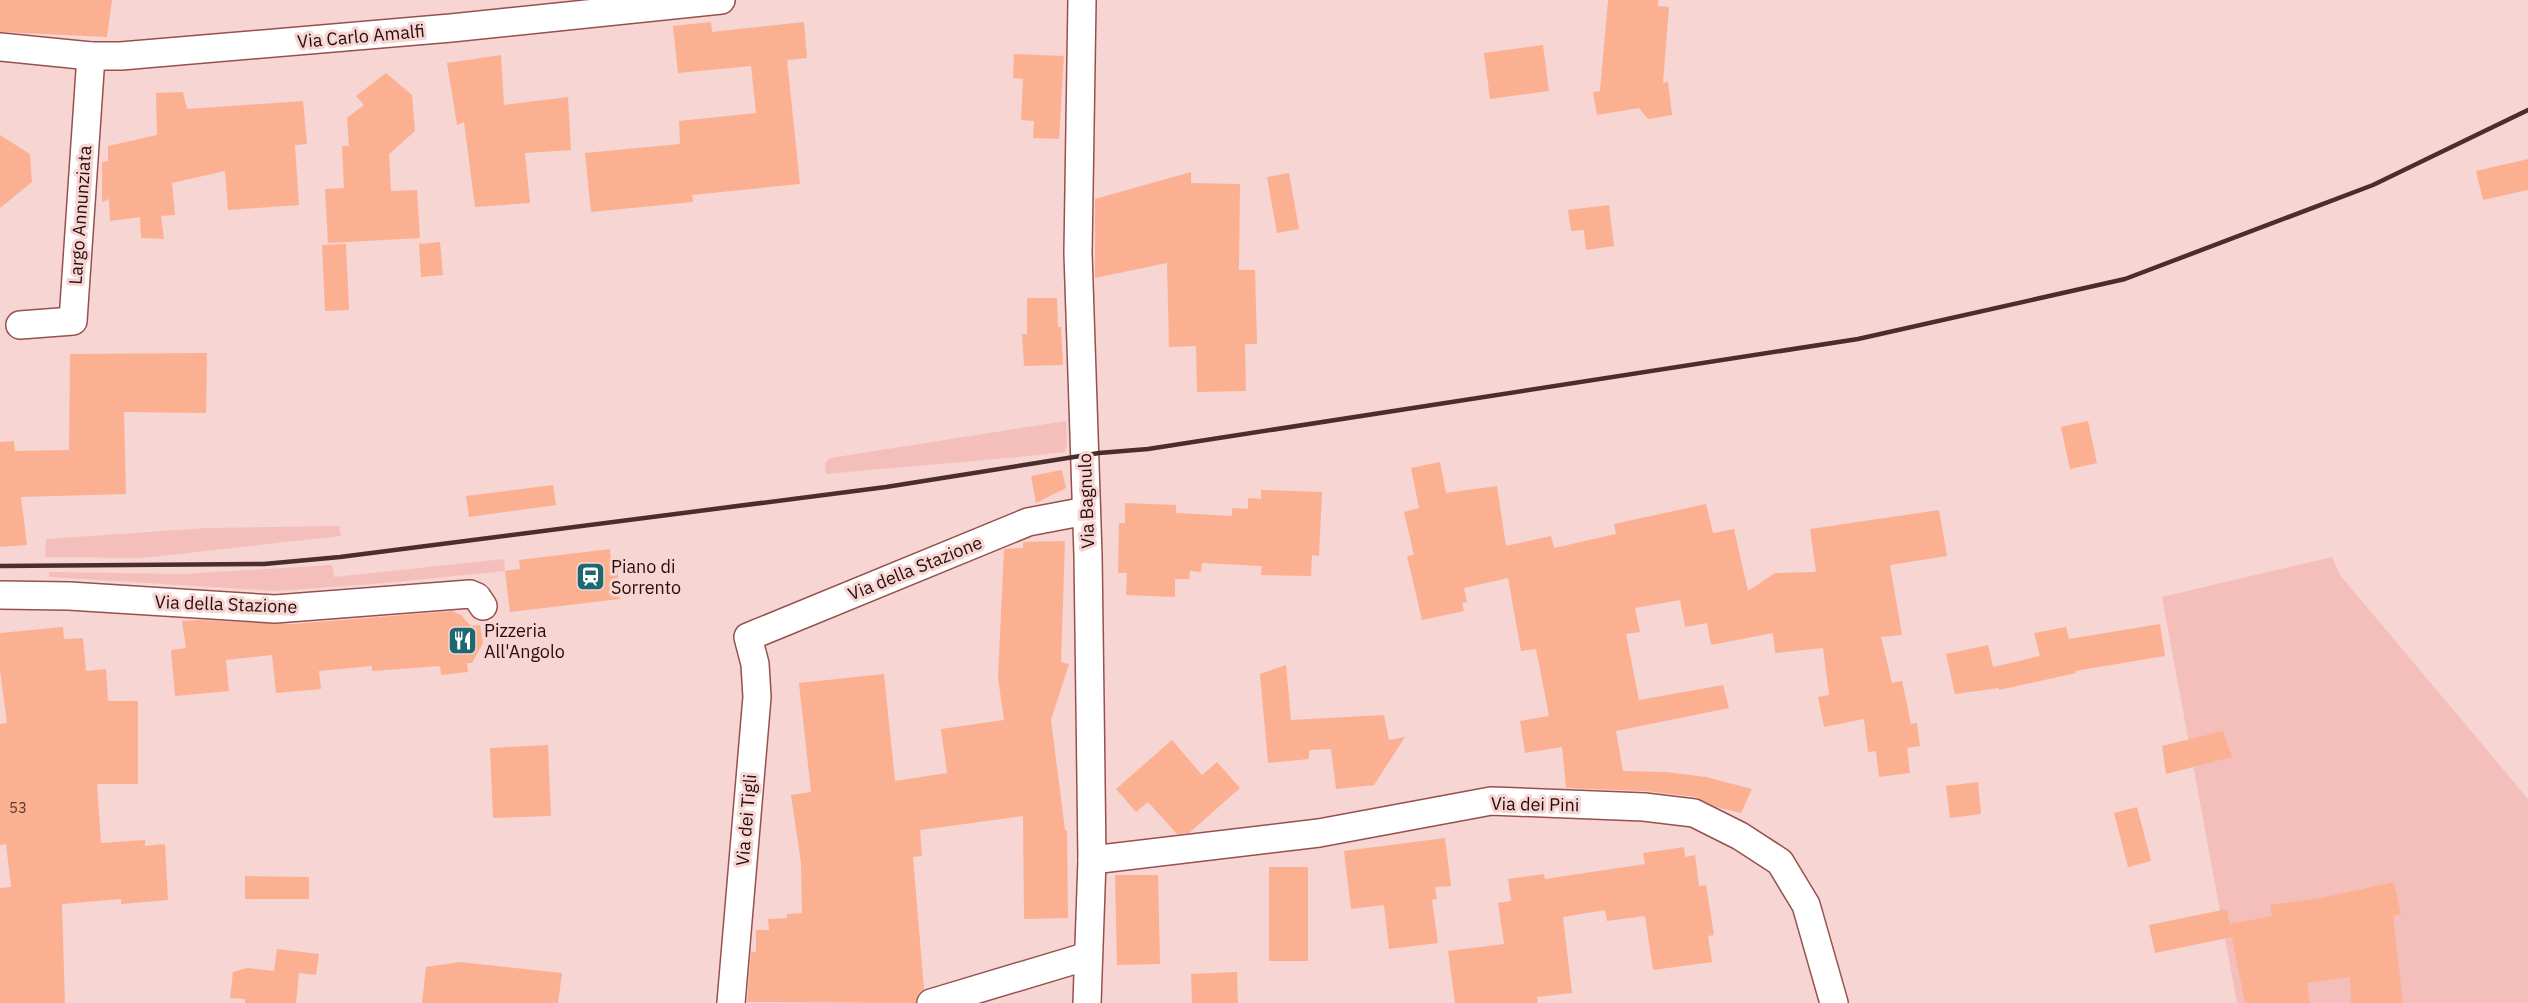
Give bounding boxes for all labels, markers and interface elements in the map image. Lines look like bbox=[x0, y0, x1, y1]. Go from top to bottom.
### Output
street label: Via Carlo Amalfi bbox=[296, 19, 426, 53]
street label: Largo Annunziata bbox=[64, 144, 96, 285]
street label: Via Bagnulo bbox=[1073, 453, 1099, 549]
street label: Via della Stazione bbox=[845, 531, 986, 605]
place label: Piano di Sorrento bbox=[611, 555, 681, 599]
station icon: Piano di Sorrento bbox=[574, 560, 606, 592]
street label: Via della Stazione bbox=[154, 590, 298, 618]
place label: Pizzeria All'Angolo bbox=[484, 619, 565, 663]
restaurant icon: Pizzeria All'Angolo bbox=[447, 624, 479, 656]
street label: Via dei Tigli bbox=[731, 773, 761, 867]
street label: Via dei Pini bbox=[1491, 792, 1579, 816]
house number: 53 bbox=[9, 798, 27, 817]

